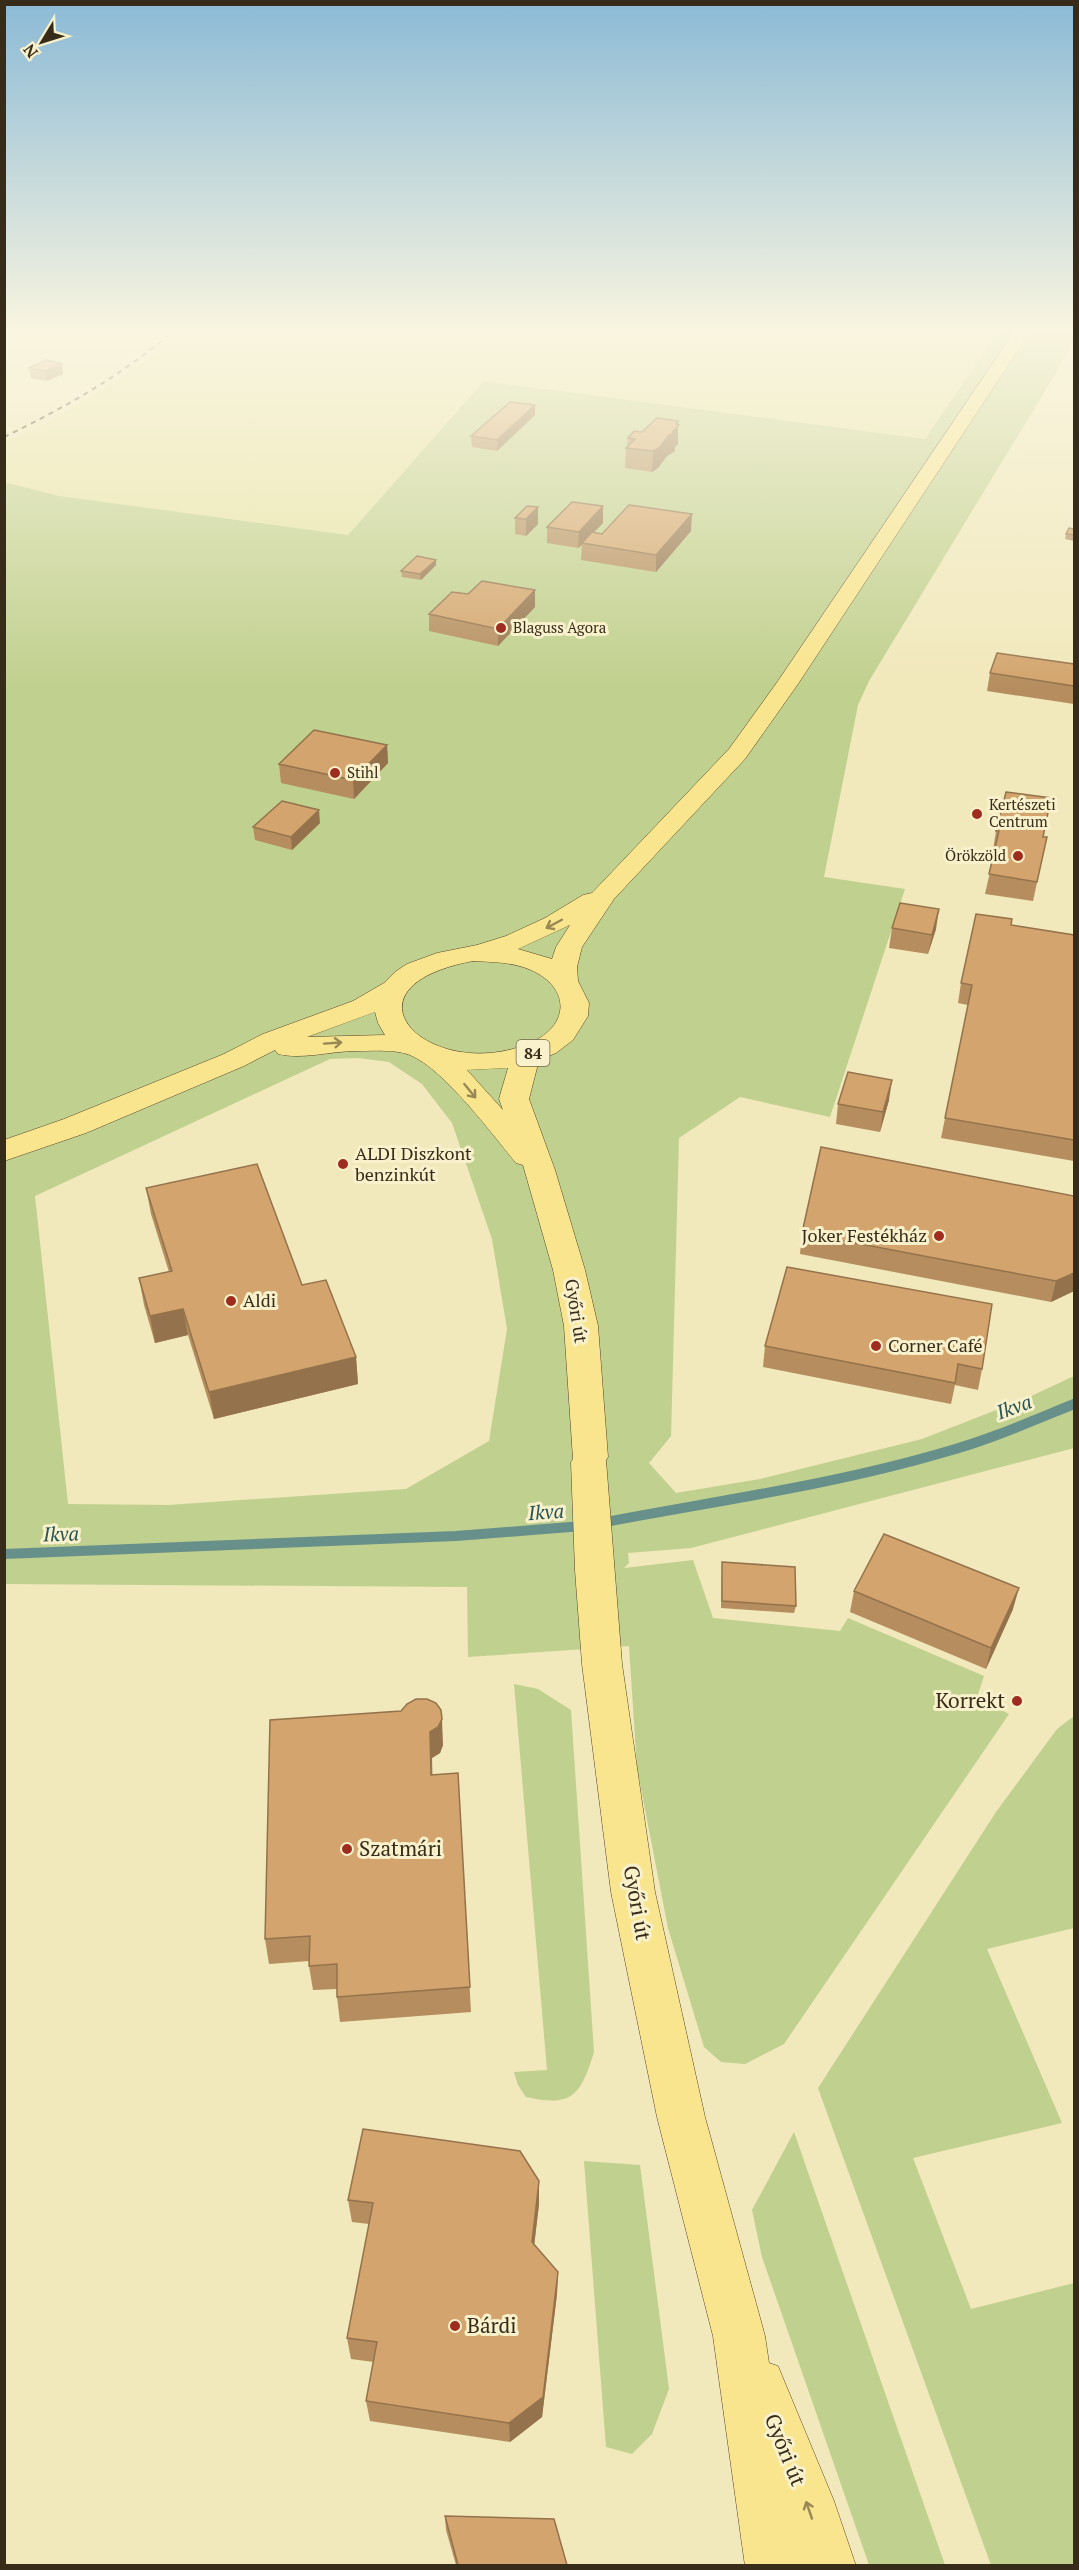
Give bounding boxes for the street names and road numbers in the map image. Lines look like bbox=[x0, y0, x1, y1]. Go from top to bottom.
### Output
road number: 84 bbox=[516, 1040, 550, 1066]
street label: Győri út bbox=[560, 1277, 594, 1345]
street label: Győri út bbox=[618, 1863, 658, 1943]
street label: Győri út bbox=[759, 2409, 813, 2490]

